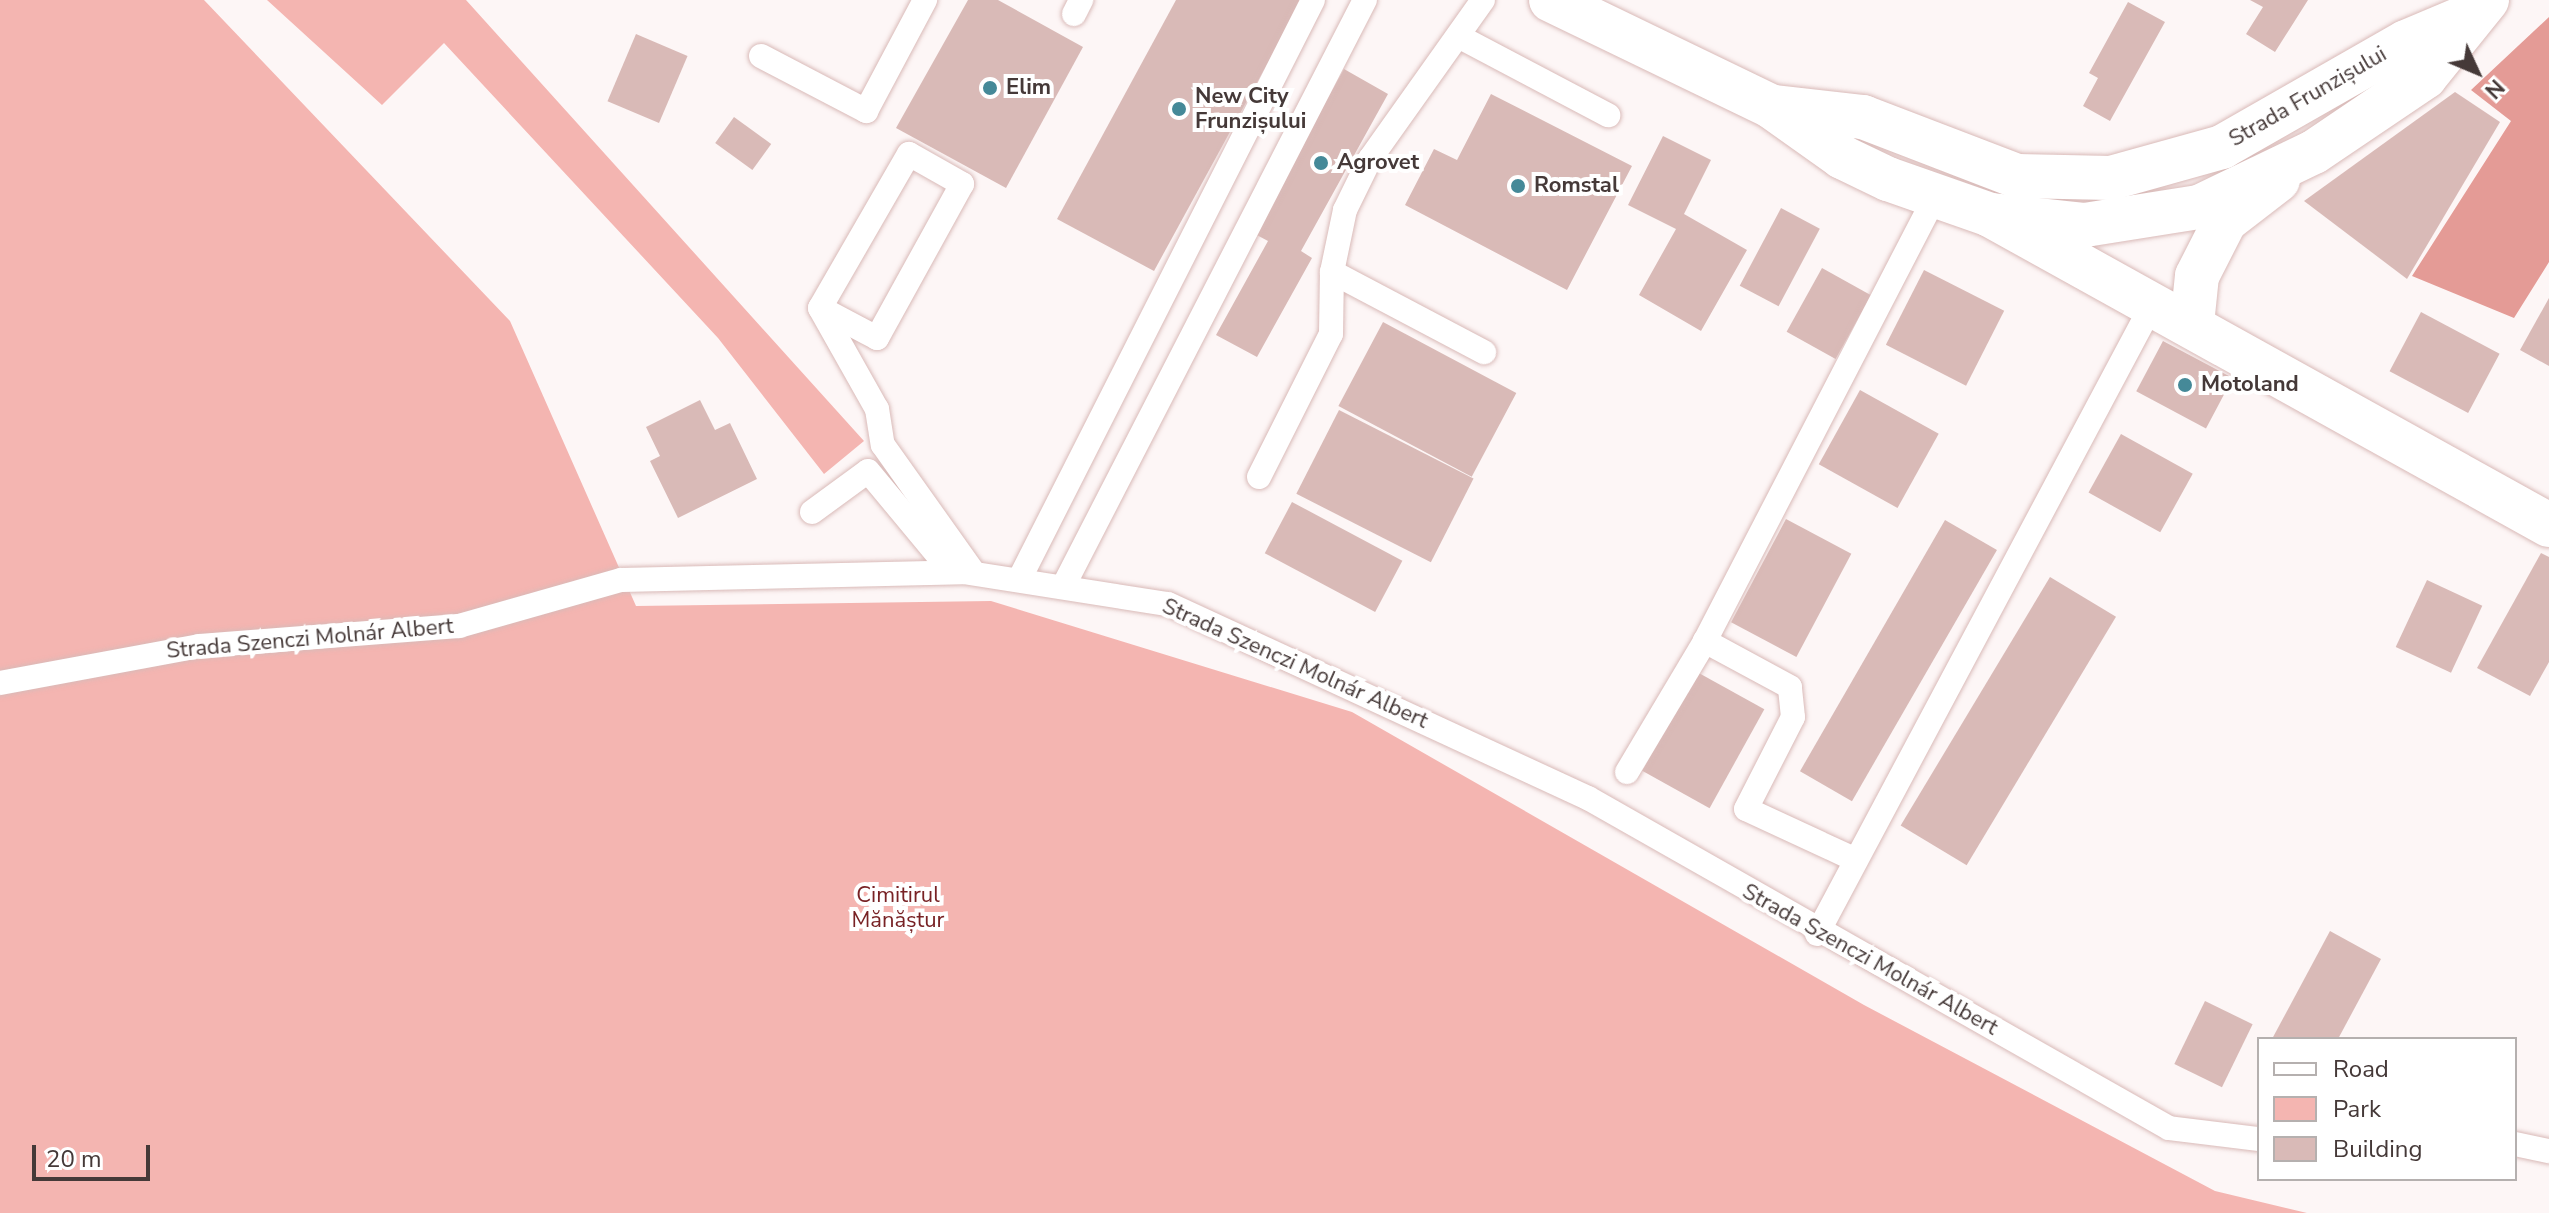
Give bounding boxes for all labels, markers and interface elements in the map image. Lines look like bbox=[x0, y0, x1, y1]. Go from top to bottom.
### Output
north arrow bbox=[2437, 32, 2517, 112]
street label: Strada Frunzișului bbox=[2225, 41, 2391, 153]
text: N bbox=[2478, 72, 2511, 105]
place label: Elim bbox=[1006, 75, 1051, 101]
marker: Elim bbox=[981, 79, 999, 97]
place label: New City Frunzișului bbox=[1195, 83, 1306, 134]
marker: New City Frunzișului bbox=[1170, 100, 1188, 118]
place label: Agrovet bbox=[1337, 150, 1419, 176]
marker: Agrovet bbox=[1312, 154, 1330, 172]
place label: Romstal bbox=[1534, 173, 1619, 199]
marker: Romstal bbox=[1509, 177, 1527, 195]
place label: Motoland bbox=[2201, 372, 2299, 398]
marker: Motoland bbox=[2176, 376, 2194, 394]
street label: Strada Szenczi Molnár Albert bbox=[1158, 593, 1432, 735]
street label: Strada Szenczi Molnár Albert bbox=[165, 613, 455, 665]
street label: Strada Szenczi Molnár Albert bbox=[1738, 879, 2002, 1041]
park label: Cimitirul Mănăștur bbox=[851, 882, 945, 934]
legend bbox=[2257, 1037, 2517, 1181]
text: Road bbox=[2333, 1053, 2389, 1085]
text: Park bbox=[2333, 1093, 2381, 1125]
scale bar bbox=[36, 1129, 154, 1179]
text: Building bbox=[2333, 1133, 2423, 1165]
text: 20 m bbox=[46, 1143, 102, 1175]

